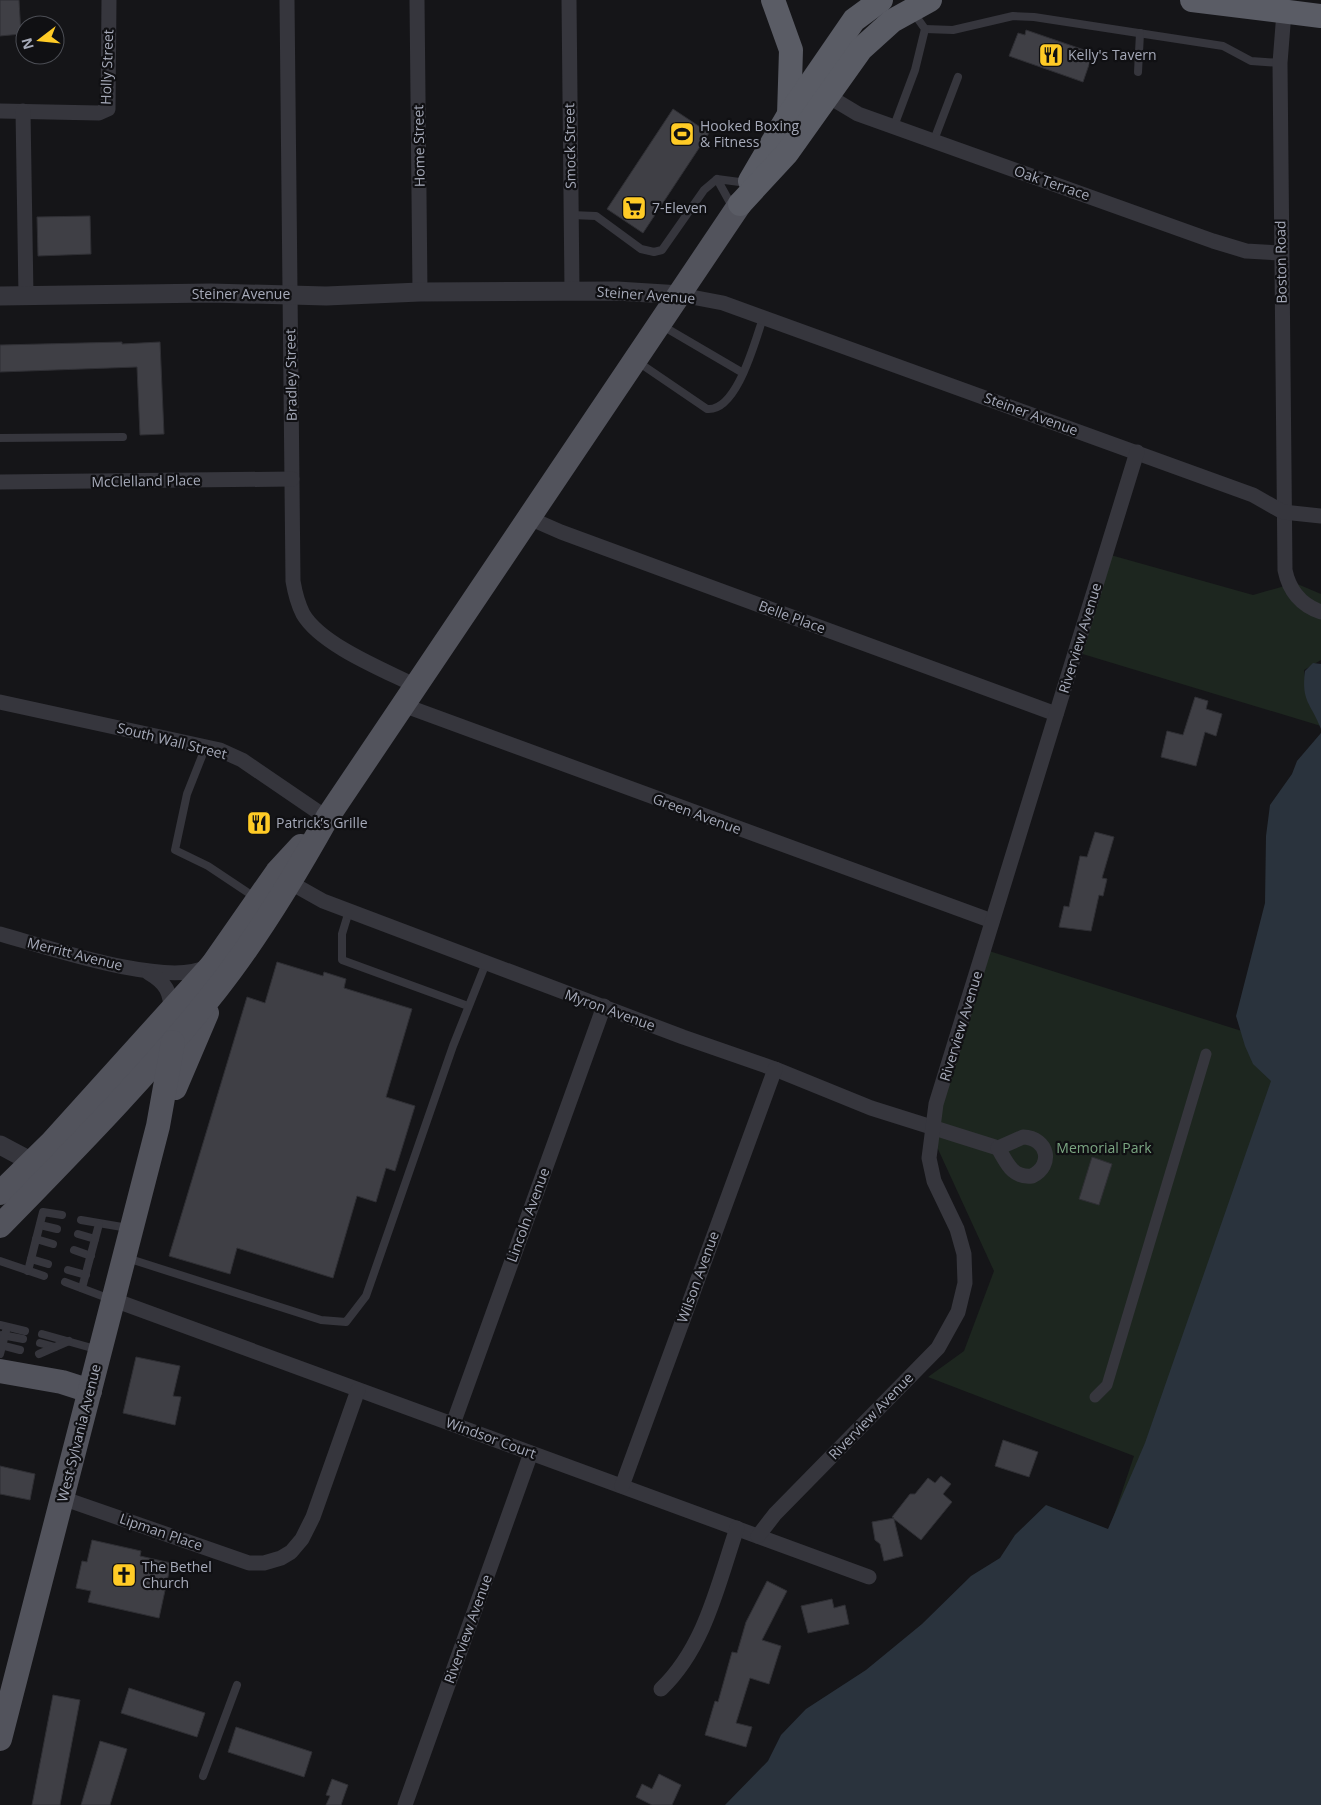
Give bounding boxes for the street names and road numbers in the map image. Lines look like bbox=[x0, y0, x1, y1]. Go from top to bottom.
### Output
street label: Holly Street bbox=[96, 29, 117, 105]
street label: Smock Street bbox=[559, 103, 580, 189]
street label: Home Street bbox=[408, 105, 429, 187]
street label: Oak Terrace bbox=[1012, 161, 1093, 204]
street label: Boston Road bbox=[1270, 220, 1291, 304]
street label: Steiner Avenue bbox=[596, 282, 696, 307]
street label: Steiner Avenue bbox=[192, 284, 290, 303]
street label: Bradley Street bbox=[280, 329, 301, 421]
street label: Steiner Avenue bbox=[982, 388, 1081, 439]
street label: McClelland Place bbox=[91, 470, 201, 491]
street label: Riverview Avenue bbox=[1054, 580, 1105, 695]
street label: Belle Place bbox=[756, 596, 828, 637]
street label: South Wall Street bbox=[115, 718, 229, 763]
street label: Green Avenue bbox=[650, 789, 744, 838]
street label: Merritt Avenue bbox=[25, 932, 125, 975]
street label: Riverview Avenue bbox=[935, 968, 986, 1083]
street label: Myron Avenue bbox=[562, 984, 658, 1035]
street label: Lincoln Avenue bbox=[502, 1165, 553, 1265]
street label: Wilson Avenue bbox=[672, 1228, 723, 1325]
street label: West Sylvania Avenue bbox=[52, 1362, 105, 1504]
street label: Riverview Avenue bbox=[824, 1368, 917, 1463]
street label: Windsor Court bbox=[443, 1412, 539, 1463]
street label: Lipman Place bbox=[117, 1508, 205, 1555]
street label: Riverview Avenue bbox=[439, 1572, 496, 1686]

